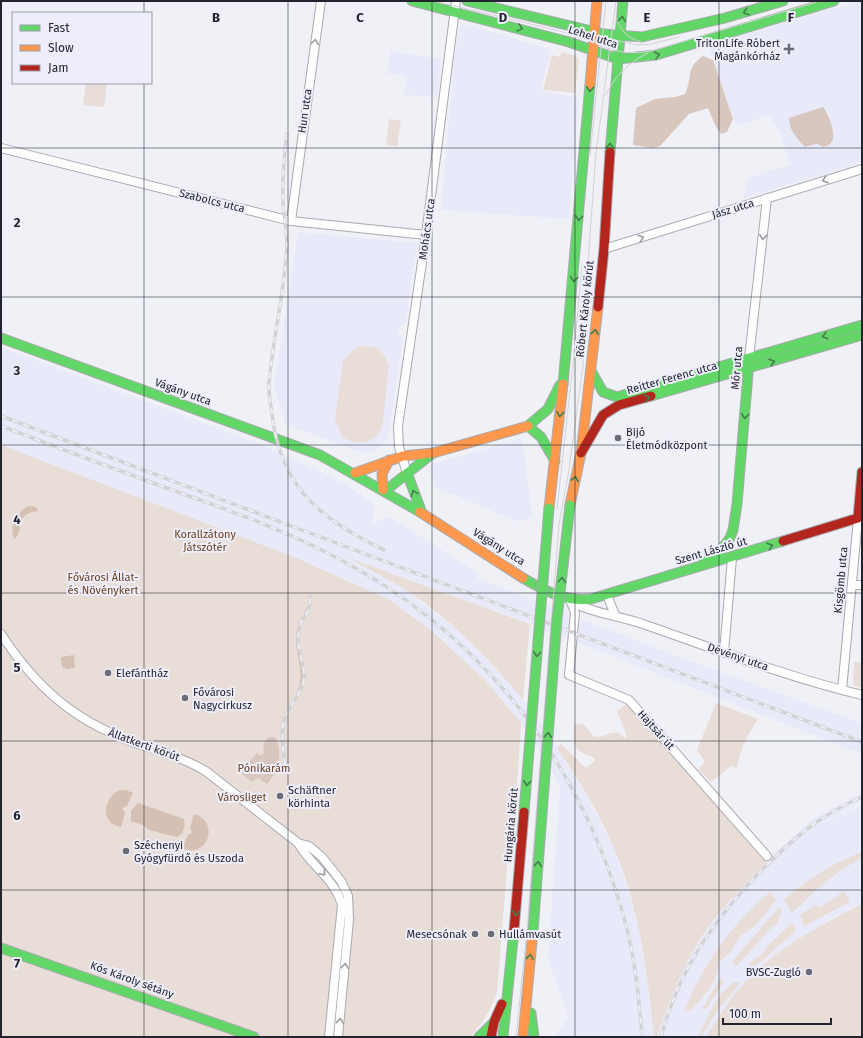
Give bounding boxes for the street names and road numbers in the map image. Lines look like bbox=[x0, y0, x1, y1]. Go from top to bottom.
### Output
street label: Lehel utca bbox=[567, 23, 619, 51]
street label: Hun utca bbox=[295, 88, 315, 134]
street label: Szabolcs utca bbox=[178, 187, 246, 215]
street label: Jász utca bbox=[710, 196, 756, 222]
street label: Mohács utca bbox=[416, 197, 438, 261]
street label: Róbert Károly körút bbox=[573, 260, 597, 358]
street label: Mór utca bbox=[729, 346, 745, 390]
street label: Reitter Ferenc utca bbox=[625, 359, 719, 397]
street label: Vágány utca bbox=[153, 376, 213, 408]
street label: Vágány utca bbox=[470, 526, 528, 568]
street label: Szent László út bbox=[674, 535, 748, 567]
street label: Kisgömb utca bbox=[832, 546, 850, 614]
street label: Dévényi utca bbox=[706, 641, 770, 673]
street label: Hajtsár út bbox=[635, 707, 677, 753]
street label: Állatkerti körút bbox=[107, 725, 182, 764]
street label: Hungária körút bbox=[501, 787, 521, 863]
street label: Kós Károly sétány bbox=[89, 959, 176, 1001]

